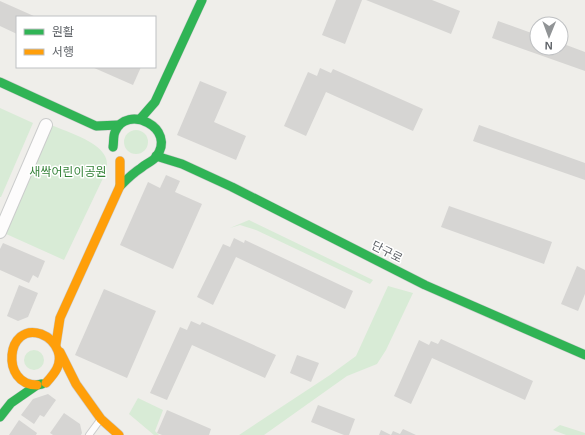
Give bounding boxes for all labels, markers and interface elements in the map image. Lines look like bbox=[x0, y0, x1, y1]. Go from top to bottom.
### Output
legend bbox=[16, 16, 156, 68]
north arrow bbox=[529, 16, 569, 56]
text: 원활 bbox=[52, 25, 74, 39]
text: N bbox=[545, 40, 553, 52]
text: 서행 bbox=[52, 45, 74, 59]
park label: 새싹어린이공원 bbox=[29, 165, 107, 179]
street label: 단구로 bbox=[369, 238, 405, 266]

